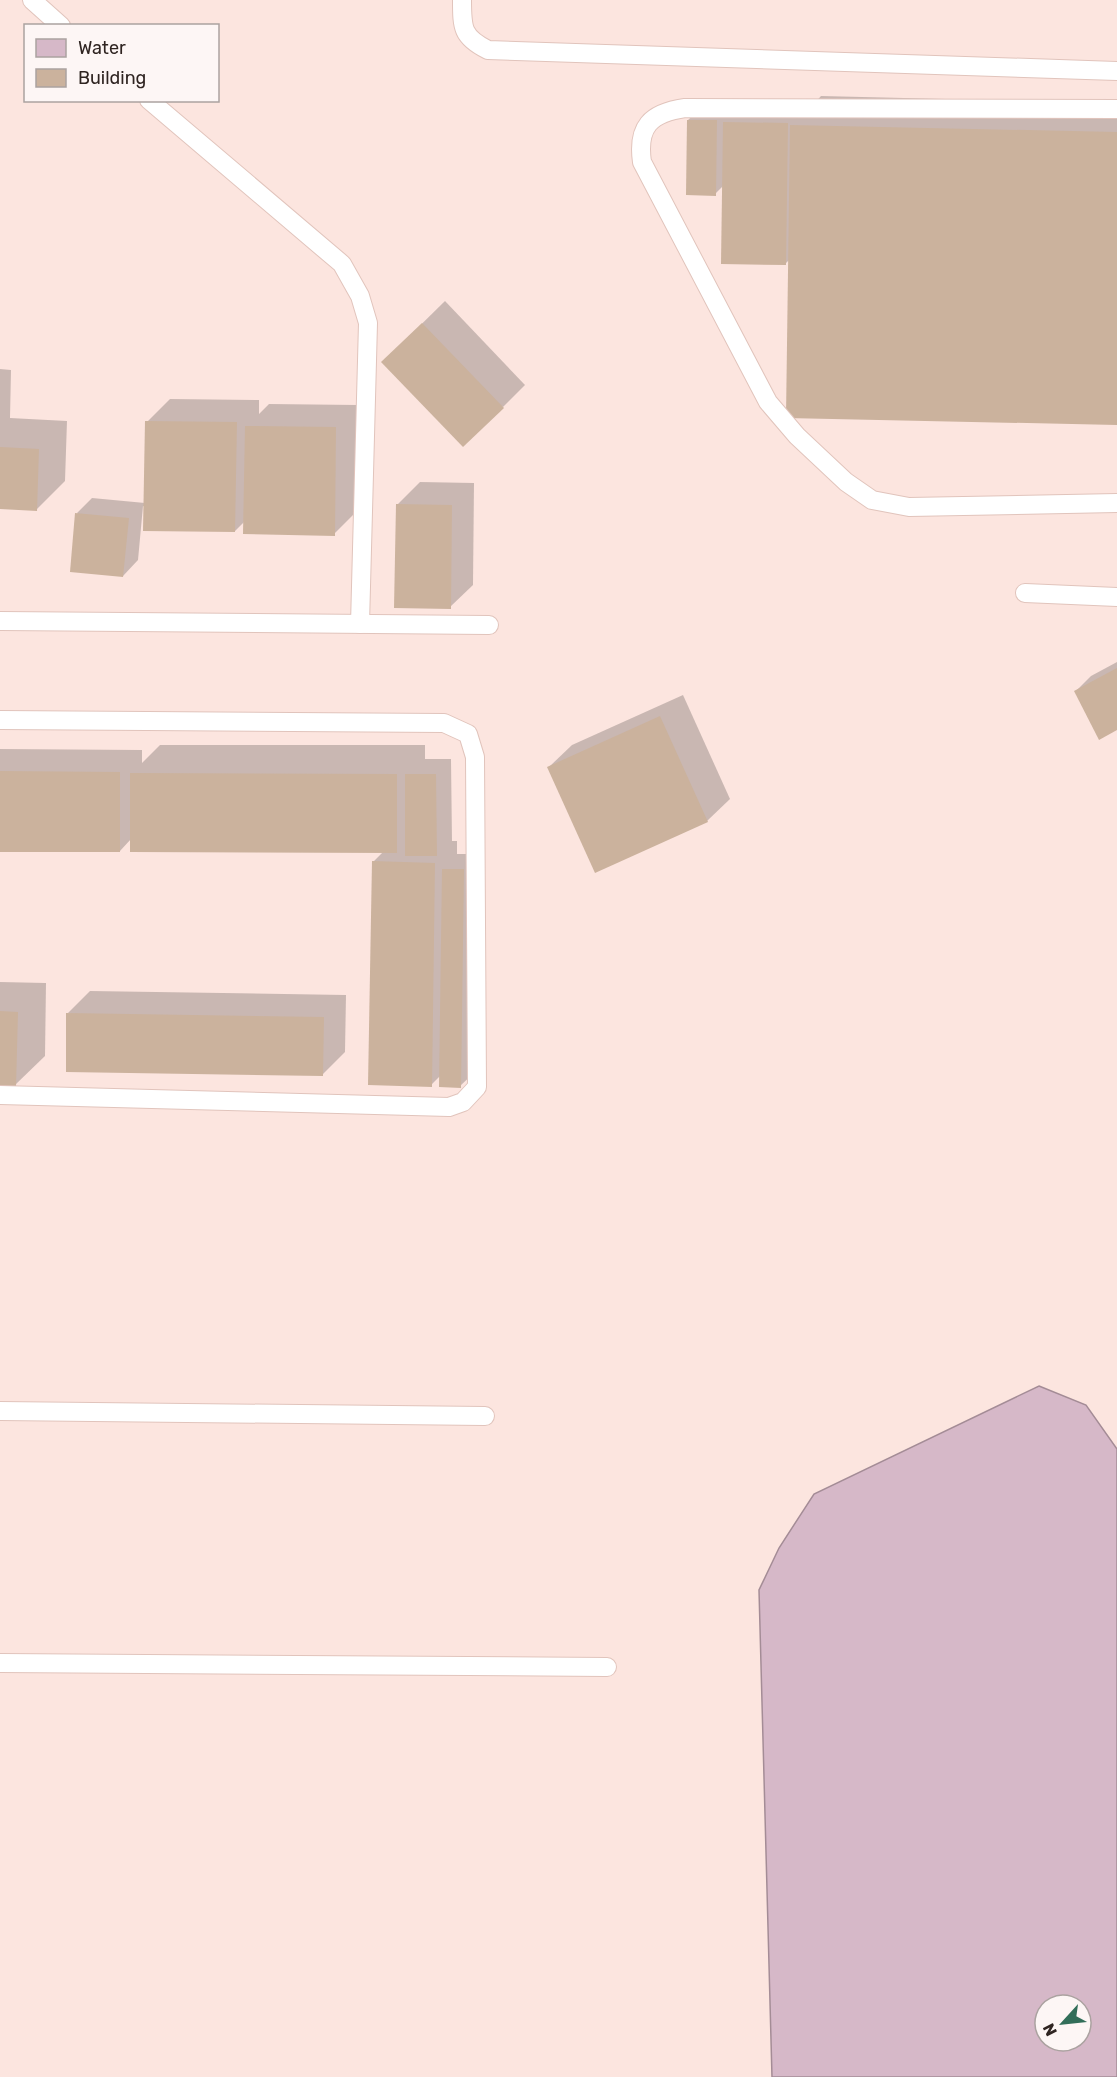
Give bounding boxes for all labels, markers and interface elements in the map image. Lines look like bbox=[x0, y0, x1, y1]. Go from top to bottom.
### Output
legend bbox=[24, 24, 219, 102]
text: Water bbox=[78, 37, 126, 59]
text: Building bbox=[78, 67, 146, 89]
north arrow bbox=[1033, 1993, 1093, 2053]
text: N bbox=[1039, 2020, 1061, 2039]

